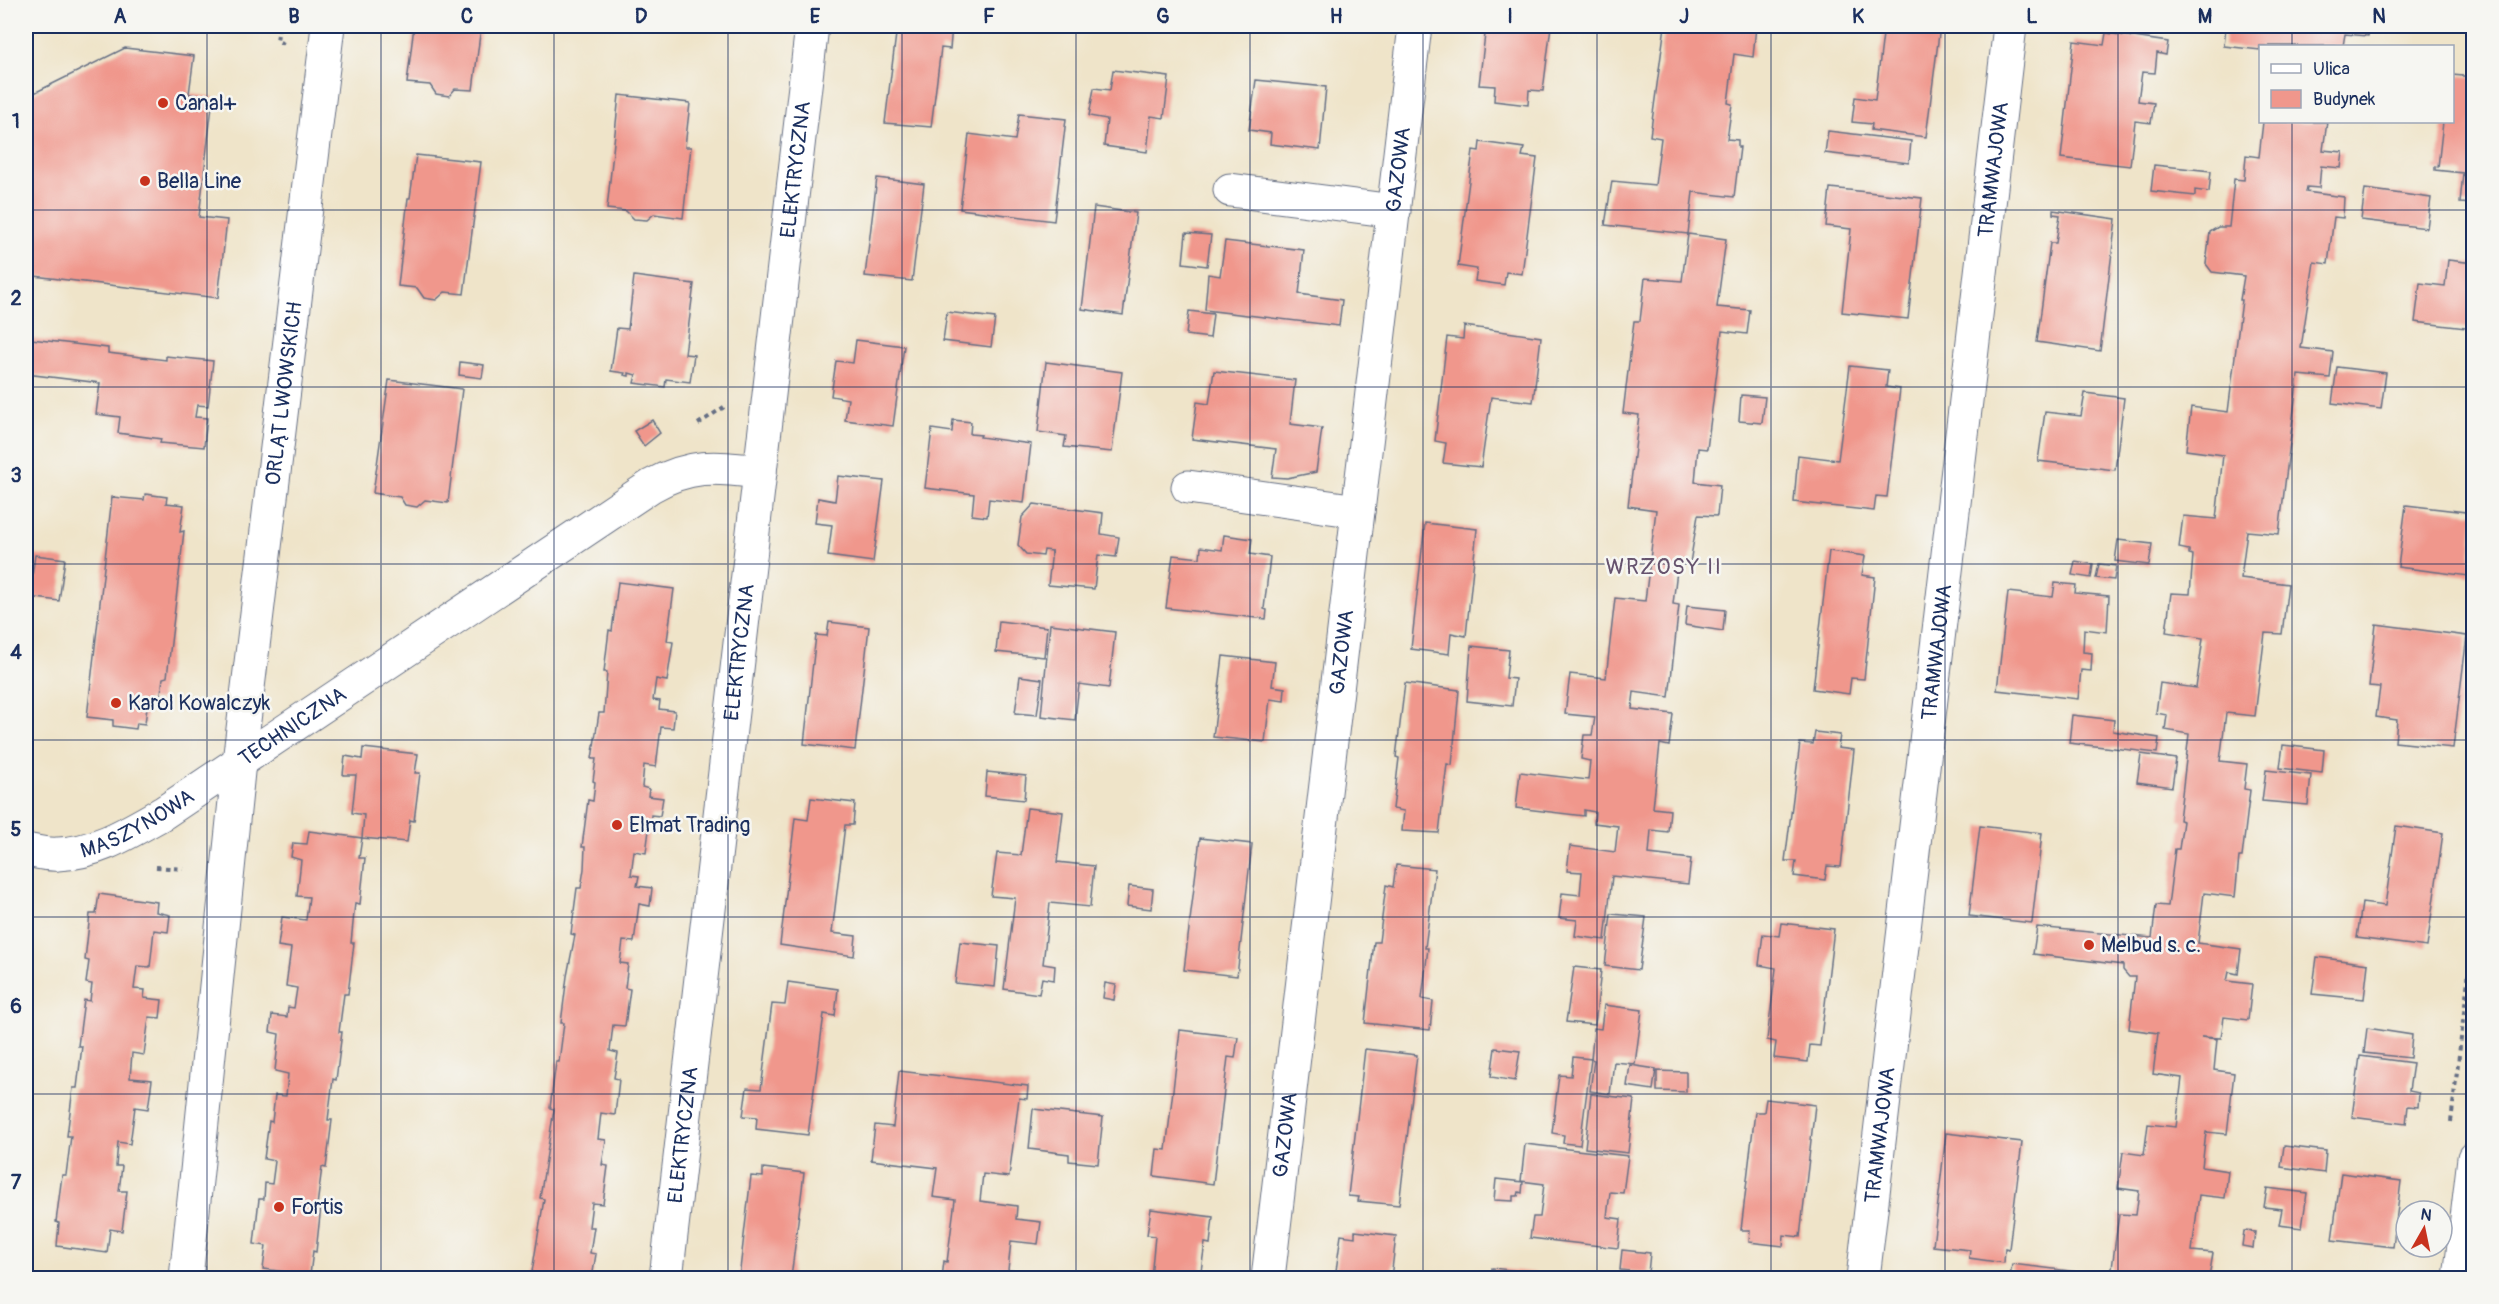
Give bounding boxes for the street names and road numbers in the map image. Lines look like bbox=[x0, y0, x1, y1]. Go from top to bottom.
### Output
street label: ELEKTRYCZNA bbox=[774, 100, 817, 239]
street label: TRAMWAJOWA bbox=[1972, 100, 2015, 239]
street label: GAZOWA bbox=[1380, 126, 1417, 214]
street label: ORLĄT LWOWSKICH bbox=[259, 300, 308, 487]
street label: ELEKTRYCZNA bbox=[718, 582, 760, 722]
street label: TRAMWAJOWA bbox=[1915, 583, 1958, 722]
street label: GAZOWA bbox=[1323, 608, 1360, 696]
street label: TECHNICZNA bbox=[233, 681, 351, 772]
street label: MASZYNOWA bbox=[77, 783, 199, 864]
street label: ELEKTRYCZNA bbox=[661, 1065, 704, 1205]
street label: TRAMWAJOWA bbox=[1858, 1066, 1901, 1204]
street label: GAZOWA bbox=[1266, 1091, 1303, 1179]

